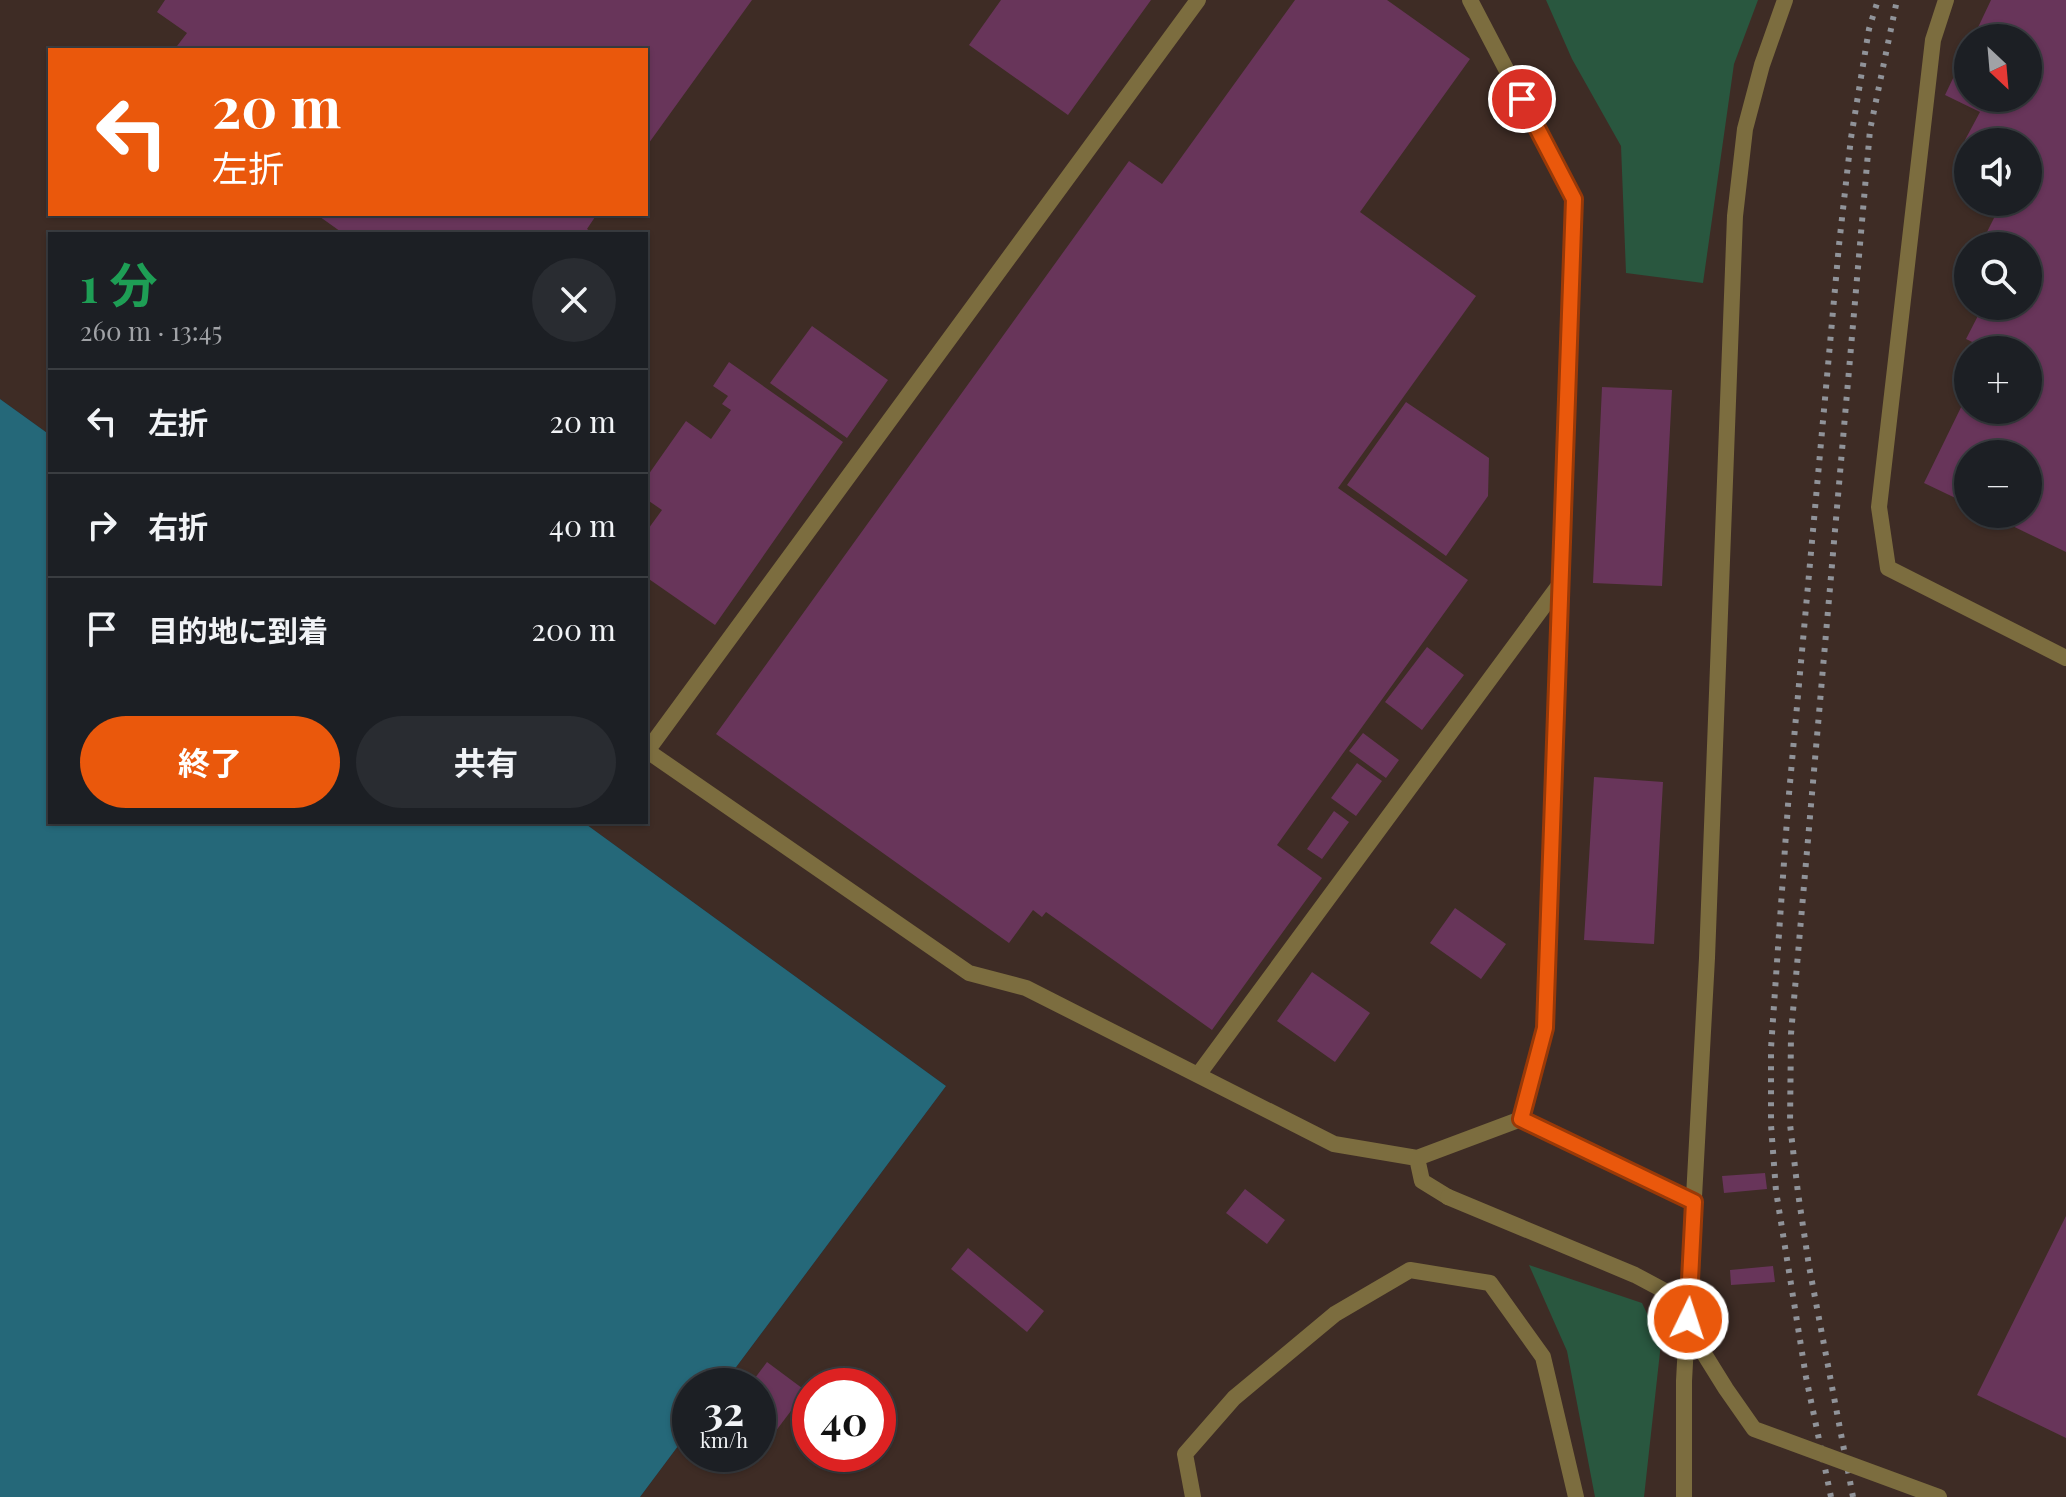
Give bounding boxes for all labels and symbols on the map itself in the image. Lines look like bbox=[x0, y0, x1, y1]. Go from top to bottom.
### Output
north arrow bbox=[1954, 24, 2042, 112]
pin bbox=[1488, 65, 1556, 133]
position arrow bbox=[1646, 1277, 1730, 1361]
speed limit sign: 40 bbox=[792, 1368, 896, 1472]

